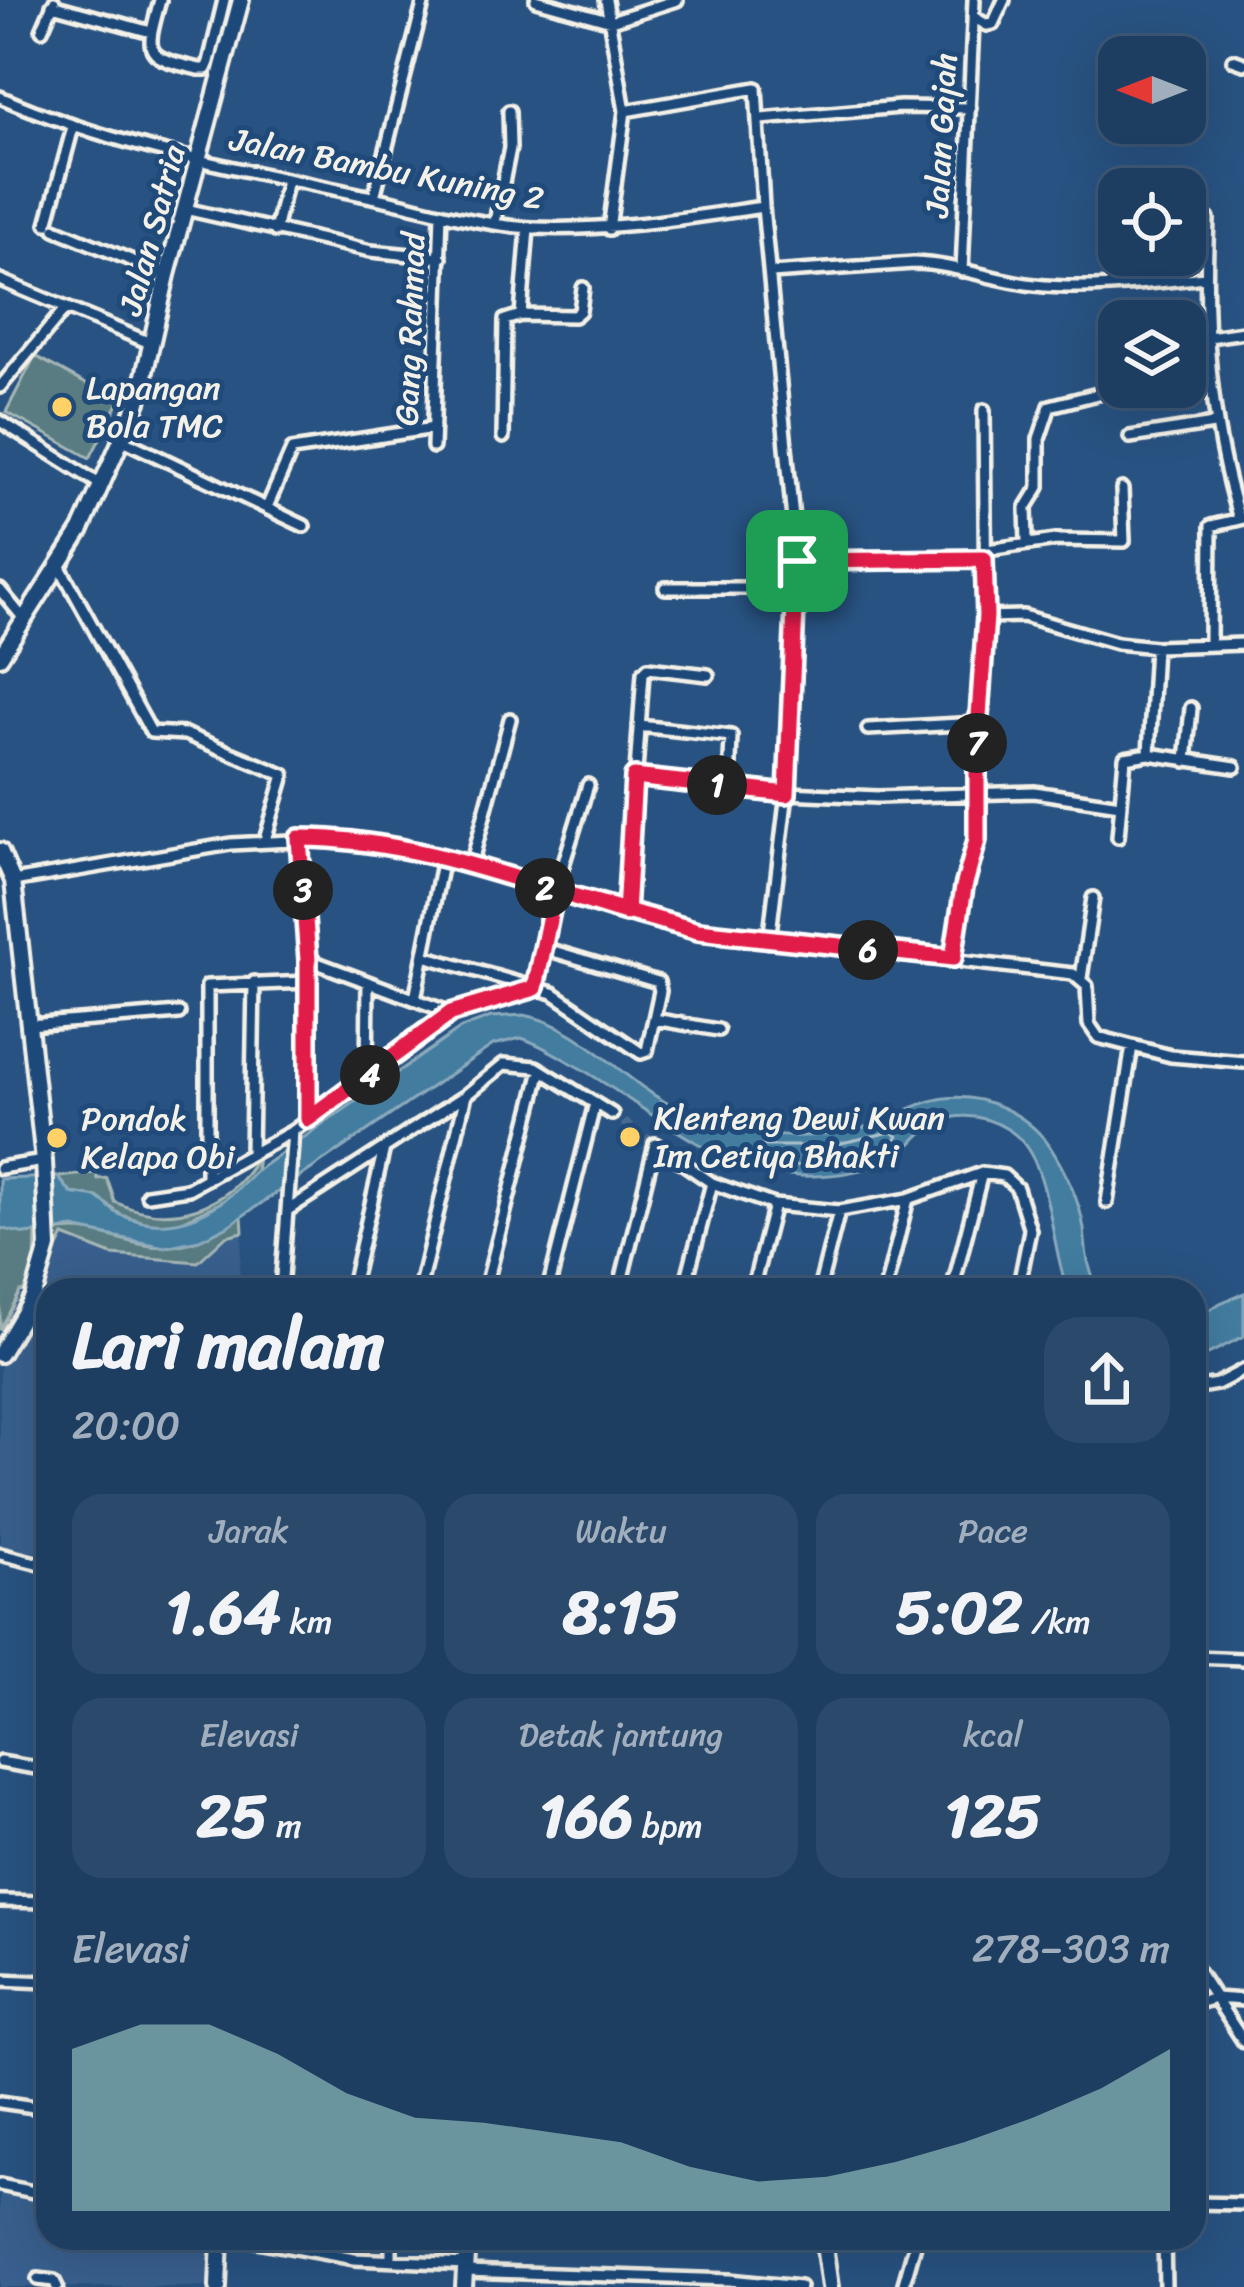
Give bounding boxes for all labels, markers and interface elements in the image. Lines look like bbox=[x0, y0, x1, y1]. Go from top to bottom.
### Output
north arrow bbox=[1098, 36, 1206, 144]
map controls bbox=[1098, 36, 1206, 408]
street label: Jalan Gajah bbox=[908, 51, 974, 220]
street label: Jalan Bambu Kuning 2 bbox=[224, 110, 549, 228]
street label: Jalan Satria bbox=[101, 138, 203, 323]
button: locate bbox=[1098, 168, 1206, 276]
street label: Gang Rahmad bbox=[378, 229, 442, 427]
button: layers bbox=[1098, 300, 1206, 408]
place label: Lapangan Bola TMC bbox=[86, 359, 223, 455]
marker: Lapangan Bola TMC bbox=[49, 394, 75, 420]
pin bbox=[746, 510, 848, 612]
icon: arrive bbox=[764, 528, 830, 594]
pin: 7 bbox=[947, 713, 1007, 773]
text: 7 bbox=[968, 714, 986, 772]
pin: 1 bbox=[687, 755, 747, 815]
text: 1 bbox=[710, 756, 724, 814]
pin: 2 bbox=[515, 858, 575, 918]
text: 2 bbox=[535, 859, 555, 917]
pin: 3 bbox=[273, 860, 333, 920]
text: 3 bbox=[294, 861, 312, 919]
pin: 6 bbox=[838, 920, 898, 980]
text: 6 bbox=[859, 921, 877, 979]
pin: 4 bbox=[340, 1045, 400, 1105]
text: 4 bbox=[360, 1046, 380, 1104]
place label: Klenteng Dewi Kwan Im Cetiya Bhakti bbox=[653, 1089, 945, 1185]
place label: Pondok Kelapa Obi bbox=[81, 1090, 236, 1186]
marker: Klenteng Dewi Kwan Im Cetiya Bhakti bbox=[617, 1124, 643, 1150]
marker: Pondok Kelapa Obi bbox=[44, 1125, 70, 1151]
text: Lari malam bbox=[72, 1287, 385, 1404]
button: share bbox=[1044, 1317, 1170, 1443]
text: 20:00 bbox=[72, 1391, 180, 1460]
text: Jarak bbox=[209, 1502, 289, 1560]
text: Waktu bbox=[575, 1502, 667, 1560]
text: Pace bbox=[958, 1502, 1028, 1560]
text: 1.64 bbox=[166, 1560, 281, 1666]
text: 8:15 bbox=[563, 1560, 679, 1666]
text: 5:02 bbox=[895, 1560, 1023, 1666]
text: km bbox=[281, 1593, 332, 1651]
text: /km bbox=[1023, 1593, 1091, 1651]
text: Elevasi bbox=[199, 1706, 299, 1764]
text: Detak jantung bbox=[519, 1706, 723, 1764]
text: kcal bbox=[963, 1706, 1023, 1764]
text: 25 bbox=[196, 1764, 268, 1870]
text: 166 bbox=[539, 1764, 633, 1870]
text: 125 bbox=[944, 1764, 1042, 1870]
text: m bbox=[268, 1797, 302, 1855]
text: bpm bbox=[633, 1797, 703, 1855]
text: Elevasi bbox=[72, 1914, 189, 1983]
text: 278–303 m bbox=[972, 1914, 1170, 1983]

